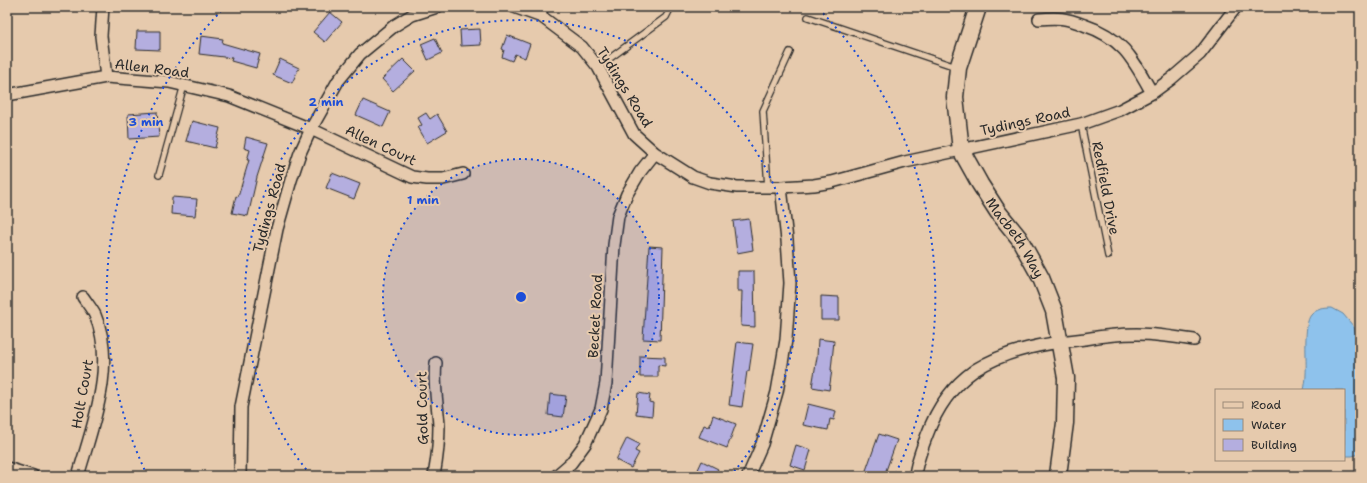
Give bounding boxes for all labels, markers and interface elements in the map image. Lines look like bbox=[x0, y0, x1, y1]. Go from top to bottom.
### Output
street label: Tydings Road bbox=[593, 43, 657, 131]
street label: Allen Road bbox=[114, 55, 190, 81]
text: 2 min bbox=[309, 94, 344, 110]
street label: Tydings Road bbox=[978, 103, 1072, 139]
text: 3 min bbox=[129, 114, 164, 130]
street label: Allen Court bbox=[342, 121, 420, 169]
street label: Redfield Drive bbox=[1088, 140, 1124, 236]
street label: Tydings Road bbox=[248, 161, 290, 255]
text: 1 min bbox=[407, 192, 439, 208]
street label: Macbeth Way bbox=[982, 194, 1048, 281]
street label: Becket Road bbox=[584, 273, 606, 358]
centre of rings bbox=[514, 290, 528, 304]
street label: Holt Court bbox=[67, 358, 97, 430]
street label: Gold Court bbox=[412, 371, 432, 445]
legend bbox=[1215, 389, 1345, 461]
text: Road bbox=[1251, 397, 1282, 413]
text: Water bbox=[1251, 417, 1287, 433]
text: Building bbox=[1251, 437, 1297, 453]

